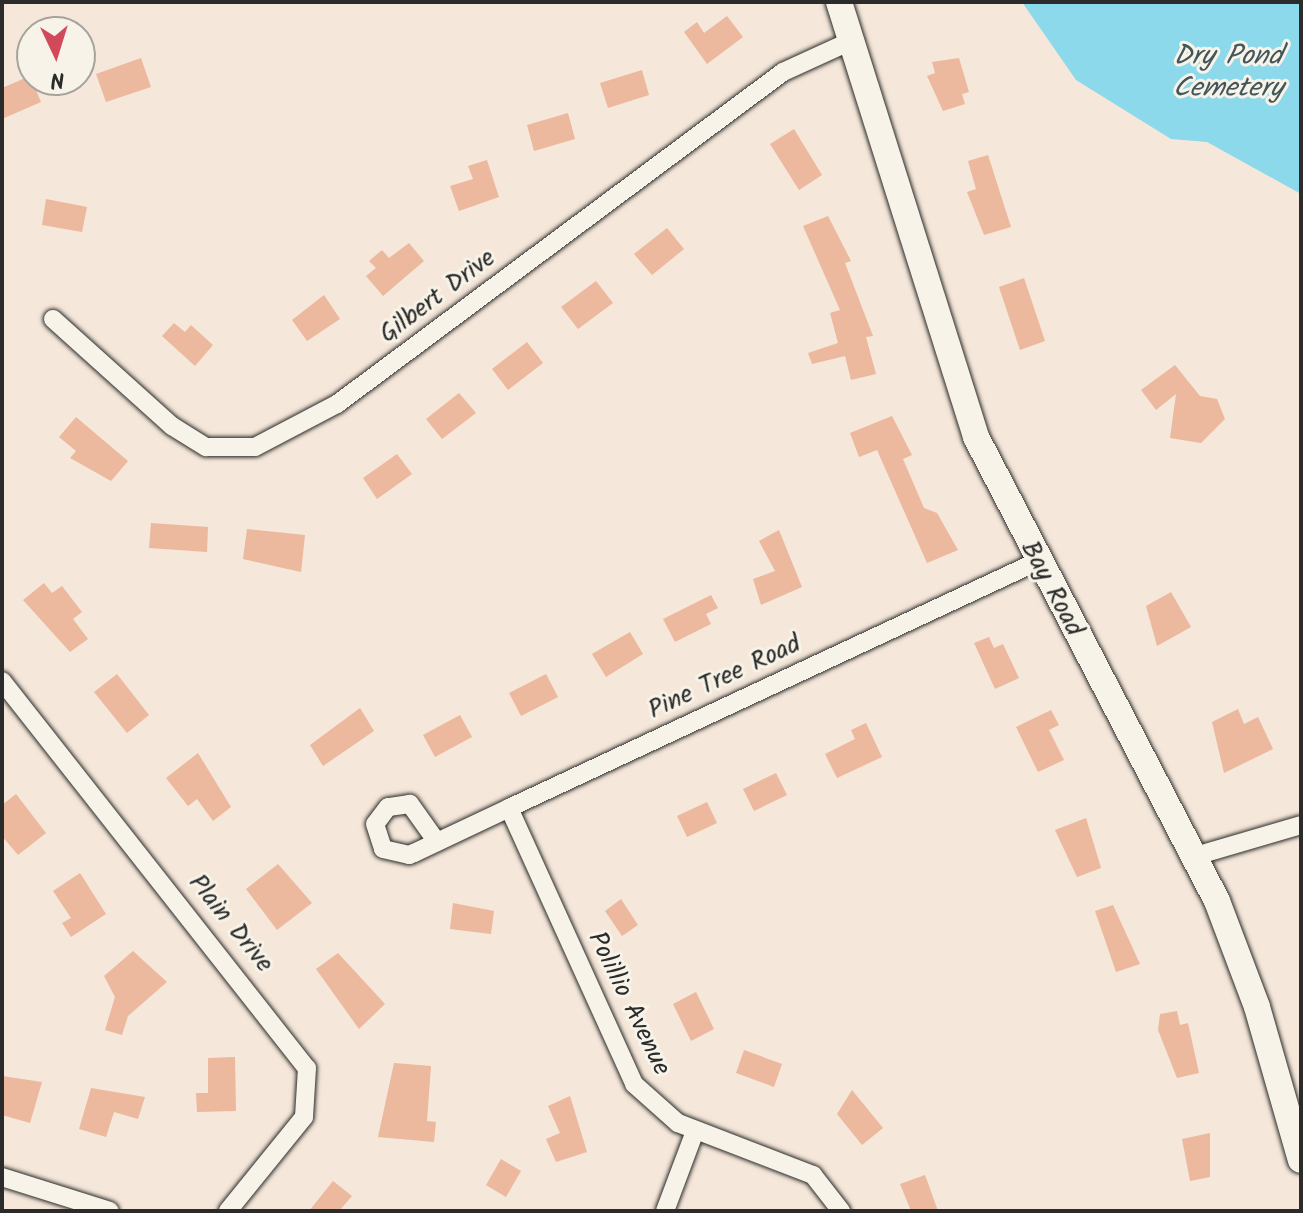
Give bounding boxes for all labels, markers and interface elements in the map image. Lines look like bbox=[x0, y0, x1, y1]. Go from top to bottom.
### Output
north arrow bbox=[16, 16, 96, 96]
water label: Dry Pond Cemetery bbox=[1173, 40, 1283, 106]
text: N bbox=[49, 61, 66, 96]
street label: Gilbert Drive bbox=[374, 243, 502, 351]
street label: Bay Road bbox=[1013, 536, 1089, 642]
street label: Pine Tree Road bbox=[644, 629, 806, 727]
street label: Plain Drive bbox=[181, 869, 279, 979]
street label: Polillio Avenue bbox=[580, 927, 676, 1081]

